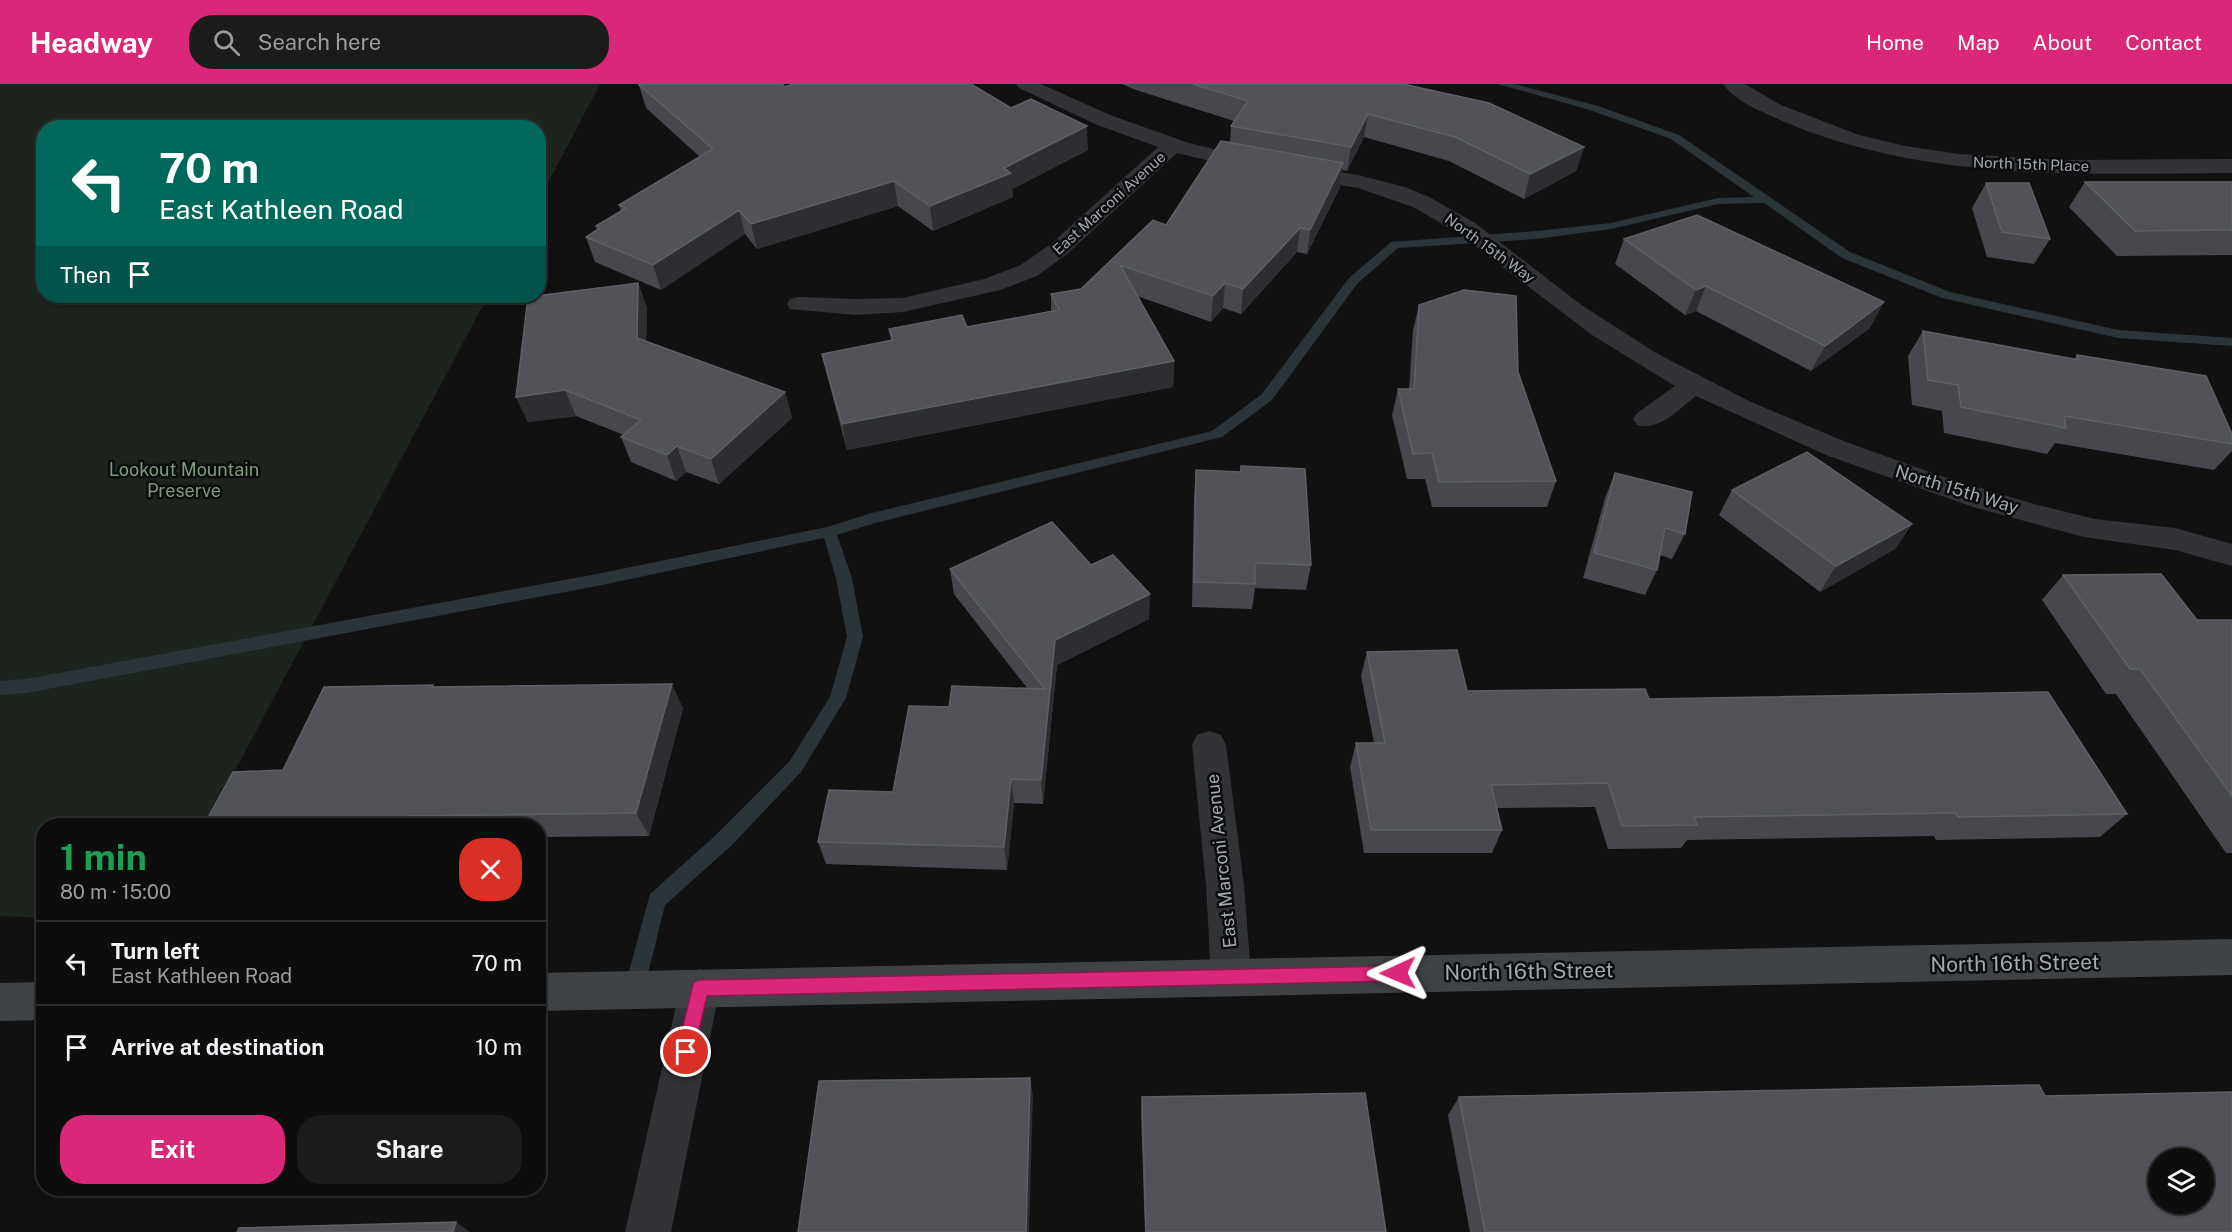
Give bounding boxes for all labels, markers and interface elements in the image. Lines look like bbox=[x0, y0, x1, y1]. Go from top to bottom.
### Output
search box bbox=[189, 15, 609, 69]
text: Headway bbox=[30, 26, 153, 59]
icon: search bbox=[210, 26, 243, 59]
text: Search here bbox=[258, 29, 381, 55]
text: Home bbox=[1866, 30, 1924, 55]
text: Map bbox=[1957, 30, 2000, 55]
text: About bbox=[2033, 30, 2092, 55]
text: Contact bbox=[2125, 30, 2202, 55]
text: 70 m bbox=[159, 143, 259, 192]
icon: left bbox=[60, 144, 138, 222]
street label: East Marconi Avenue bbox=[1049, 148, 1169, 258]
street label: North 15th Place bbox=[1973, 153, 2089, 175]
text: East Kathleen Road bbox=[159, 193, 404, 225]
street label: North 15th Way bbox=[1442, 210, 1538, 286]
icon: arrive bbox=[123, 258, 156, 291]
text: Then bbox=[60, 262, 111, 288]
park label: Lookout Mountain Preserve bbox=[109, 459, 259, 501]
street label: North 15th Way bbox=[1893, 460, 2022, 518]
street label: East Marconi Avenue bbox=[1201, 773, 1241, 949]
text: 1 min bbox=[60, 836, 147, 878]
button: close bbox=[459, 838, 522, 901]
text: 80 m · 15:00 bbox=[60, 880, 171, 904]
text: Turn left bbox=[111, 938, 200, 964]
position arrow bbox=[1366, 941, 1430, 1005]
icon: left bbox=[60, 947, 93, 980]
street label: North 16th Street bbox=[1930, 949, 2100, 977]
text: 70 m bbox=[471, 950, 522, 976]
street label: North 16th Street bbox=[1444, 957, 1614, 985]
text: East Kathleen Road bbox=[111, 964, 292, 988]
pin bbox=[660, 1026, 711, 1077]
icon: arrive bbox=[60, 1031, 93, 1064]
text: Arrive at destination bbox=[111, 1034, 324, 1060]
text: 10 m bbox=[475, 1034, 522, 1060]
icon: arrive bbox=[669, 1035, 702, 1068]
button: Exit bbox=[60, 1115, 285, 1184]
button: Share bbox=[297, 1115, 522, 1184]
map controls bbox=[2148, 1148, 2214, 1214]
button: layers bbox=[2148, 1148, 2214, 1214]

